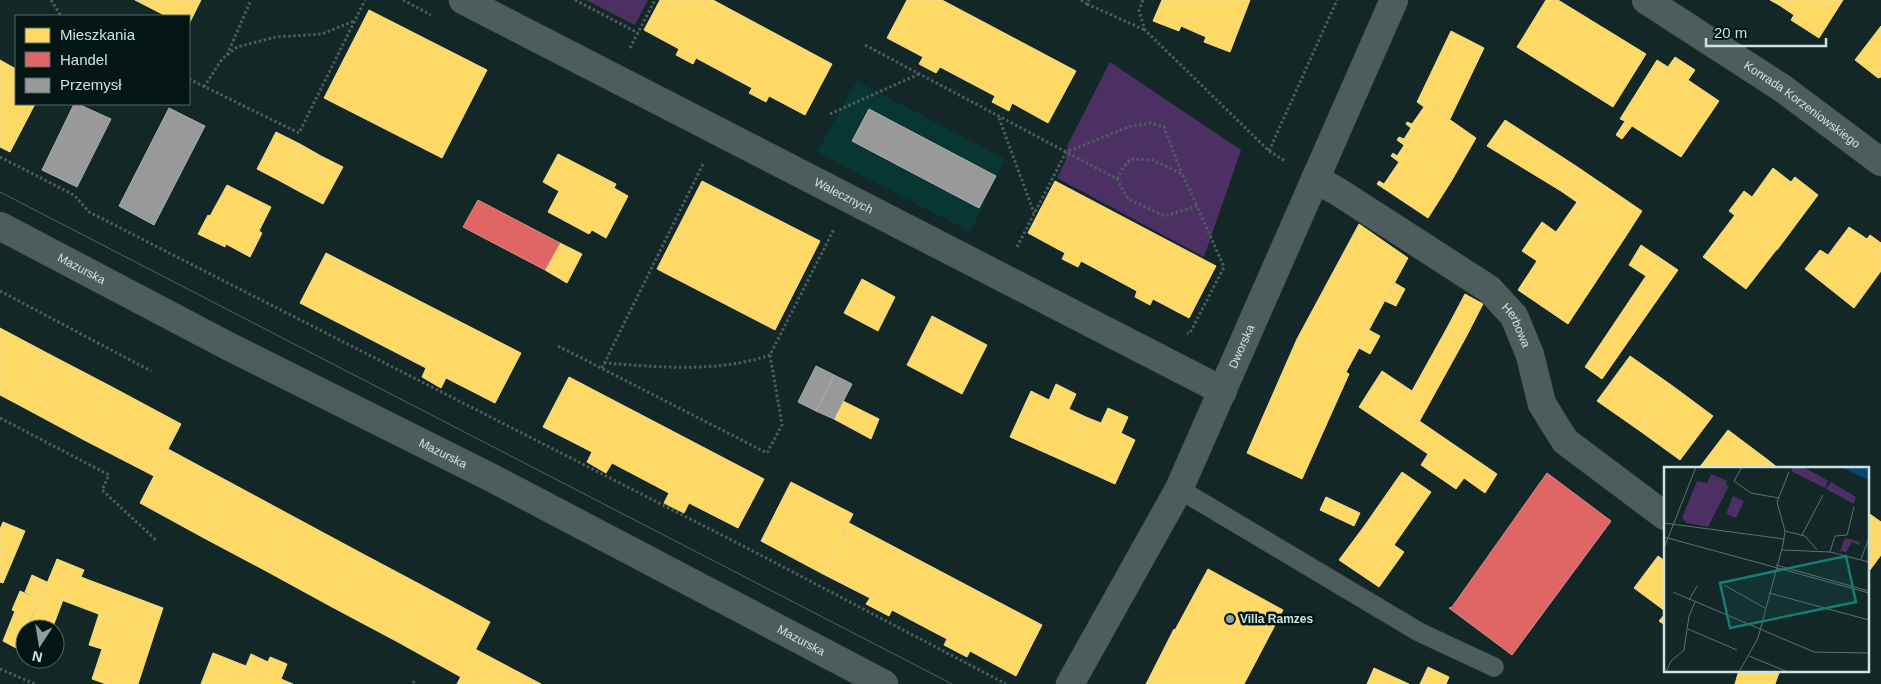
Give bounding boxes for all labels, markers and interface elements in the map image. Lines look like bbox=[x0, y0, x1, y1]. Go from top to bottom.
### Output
legend bbox=[15, 15, 190, 105]
scale bar bbox=[1706, 15, 1826, 47]
text: 20 m bbox=[1714, 24, 1747, 41]
text: Mieszkania bbox=[60, 26, 136, 43]
text: Handel bbox=[60, 51, 108, 68]
street label: Konrada Korzeniowskiego bbox=[1741, 58, 1863, 151]
text: Przemysł bbox=[60, 76, 122, 93]
street label: Walecznych bbox=[812, 175, 875, 217]
street label: Mazurska bbox=[55, 251, 108, 287]
street label: Herbowa bbox=[1499, 300, 1533, 350]
street label: Dworska bbox=[1226, 322, 1258, 371]
street label: Mazurska bbox=[417, 436, 470, 472]
inset map bbox=[1664, 467, 1868, 672]
place label: Villa Ramzes bbox=[1240, 612, 1313, 626]
marker: Villa Ramzes bbox=[1224, 613, 1236, 625]
north arrow bbox=[15, 619, 65, 669]
street label: Mazurska bbox=[775, 622, 828, 659]
text: N bbox=[31, 648, 44, 666]

